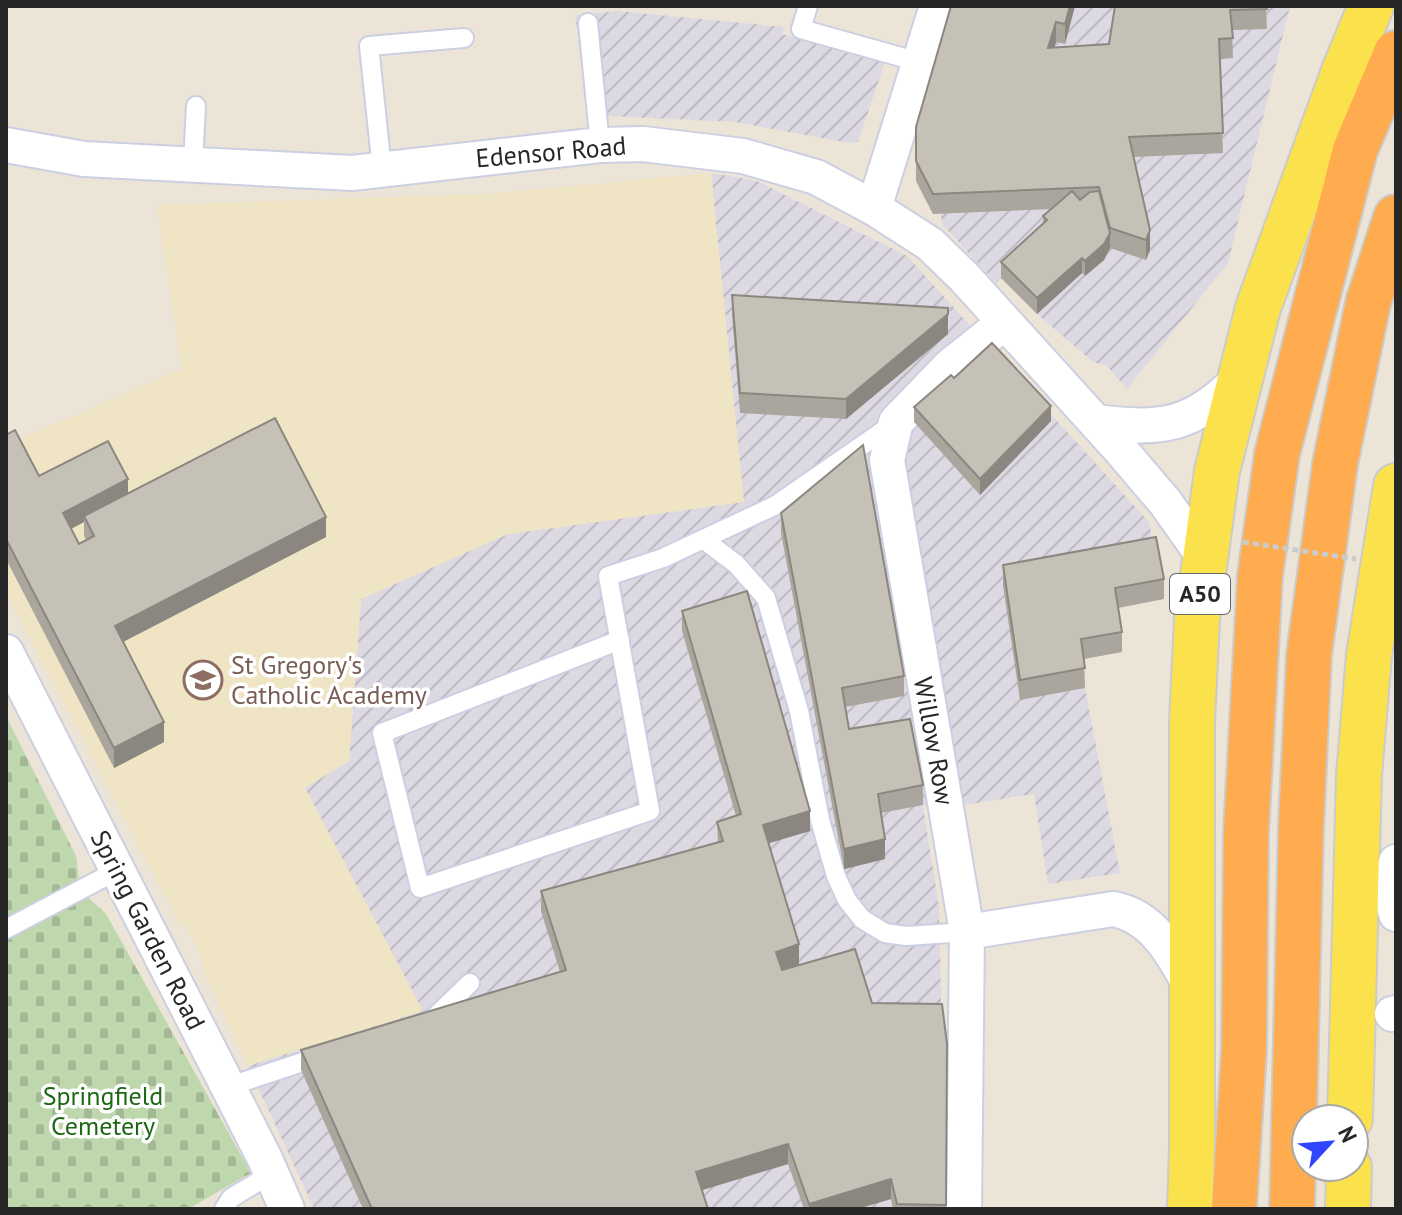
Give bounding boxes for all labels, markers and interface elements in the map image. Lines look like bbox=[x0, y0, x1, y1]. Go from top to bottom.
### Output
street label: Edensor Road bbox=[474, 128, 628, 175]
road number: A50 bbox=[1170, 574, 1230, 614]
place label: St Gregory's Catholic Academy bbox=[231, 648, 427, 711]
school or university icon: St Gregory's Catholic Academy bbox=[182, 659, 224, 701]
street label: Willow Row bbox=[907, 674, 962, 808]
street label: Spring Garden Road bbox=[84, 824, 213, 1035]
park label: Springfield Cemetery bbox=[43, 1079, 163, 1142]
north arrow bbox=[1290, 1103, 1370, 1183]
text: N bbox=[1332, 1122, 1364, 1147]

